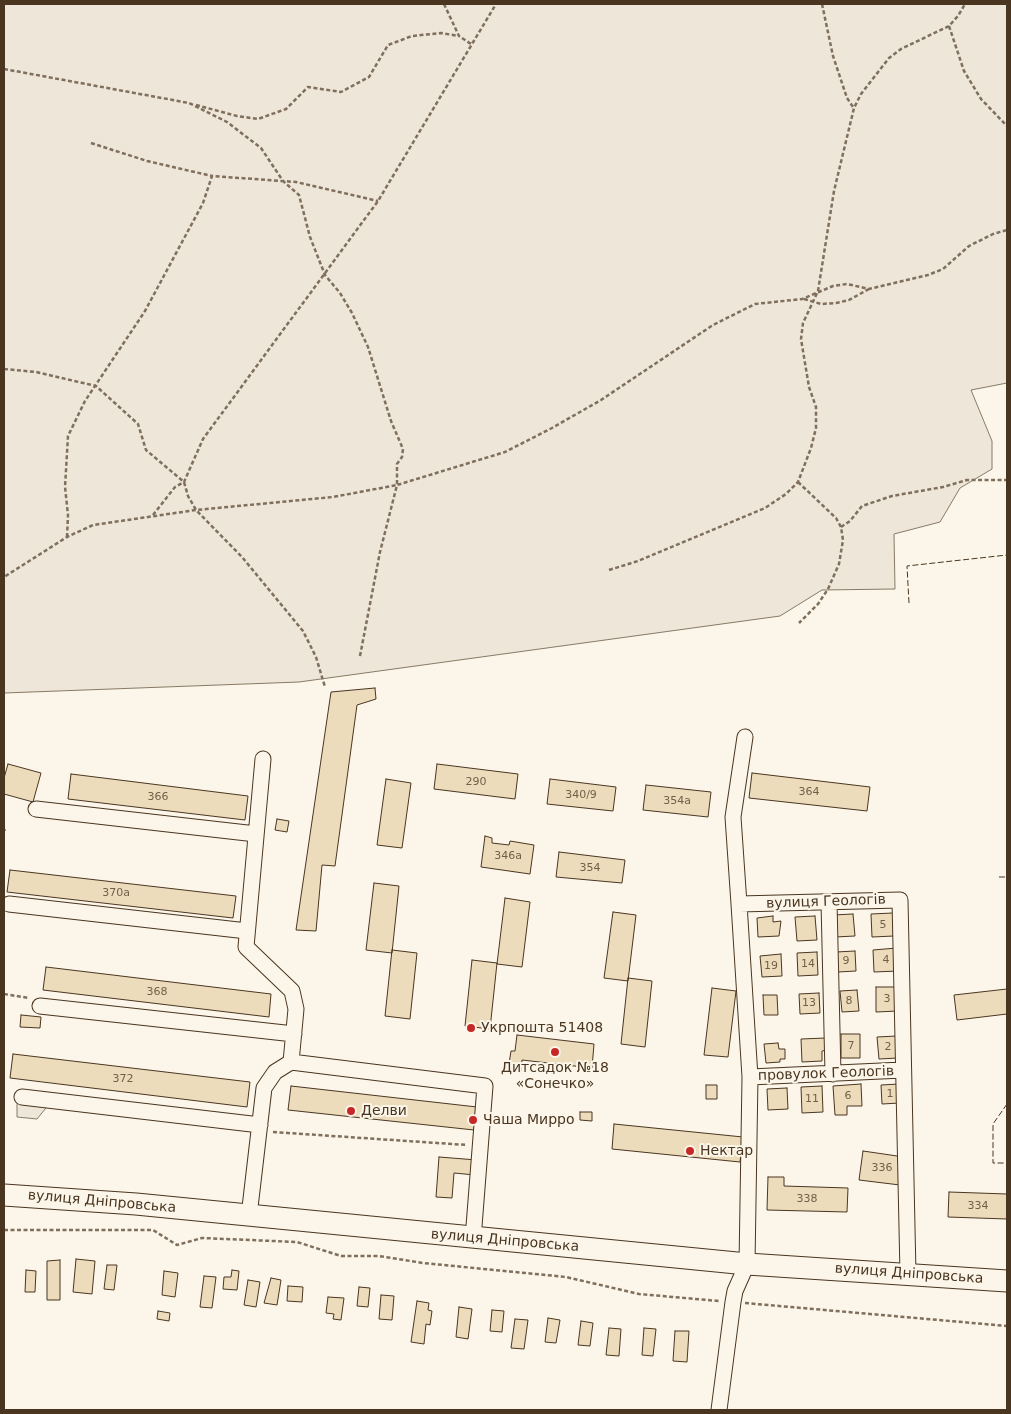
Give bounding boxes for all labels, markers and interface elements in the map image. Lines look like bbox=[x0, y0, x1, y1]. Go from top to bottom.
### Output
house number: 290 bbox=[466, 775, 486, 789]
house number: 364 bbox=[799, 785, 819, 799]
house number: 340/9 bbox=[565, 788, 597, 802]
house number: 366 bbox=[148, 790, 168, 804]
house number: 354а bbox=[663, 794, 691, 808]
house number: 346а bbox=[494, 849, 522, 863]
house number: 354 bbox=[580, 861, 600, 875]
house number: 370а bbox=[102, 886, 130, 900]
street label: вулиця Геологів bbox=[766, 892, 886, 912]
house number: 5 bbox=[880, 918, 886, 932]
house number: 4 bbox=[883, 953, 889, 967]
house number: 9 bbox=[843, 954, 849, 968]
house number: 14 bbox=[801, 957, 815, 971]
house number: 19 bbox=[764, 959, 778, 973]
house number: 368 bbox=[147, 985, 167, 999]
house number: 3 bbox=[884, 992, 890, 1006]
house number: 8 bbox=[846, 994, 852, 1008]
house number: 13 bbox=[802, 996, 816, 1010]
place label: Укрпошта 51408 bbox=[481, 1020, 603, 1036]
marker: Укрпошта 51408 bbox=[465, 1022, 477, 1034]
house number: 7 bbox=[848, 1039, 854, 1053]
house number: 2 bbox=[885, 1040, 891, 1054]
marker: Дитсадок №18 «Сонечко» bbox=[549, 1046, 561, 1058]
place label: Дитсадок №18 «Сонечко» bbox=[501, 1060, 609, 1092]
street label: провулок Геологів bbox=[758, 1063, 894, 1085]
house number: 372 bbox=[113, 1072, 133, 1086]
house number: 1 bbox=[887, 1087, 893, 1101]
house number: 6 bbox=[845, 1089, 851, 1103]
house number: 11 bbox=[805, 1092, 819, 1106]
place label: Делви bbox=[361, 1103, 407, 1119]
marker: Делви bbox=[345, 1105, 357, 1117]
place label: Чаша Мирро bbox=[483, 1112, 575, 1128]
marker: Чаша Мирро bbox=[467, 1114, 479, 1126]
place label: Нектар bbox=[700, 1143, 753, 1159]
marker: Нектар bbox=[684, 1145, 696, 1157]
house number: 336 bbox=[872, 1161, 892, 1175]
street label: вулиця Дніпровська bbox=[27, 1187, 177, 1217]
house number: 338 bbox=[797, 1192, 817, 1206]
house number: 334 bbox=[968, 1199, 988, 1213]
street label: вулиця Дніпровська bbox=[430, 1226, 580, 1256]
street label: вулиця Дніпровська bbox=[834, 1260, 984, 1288]

